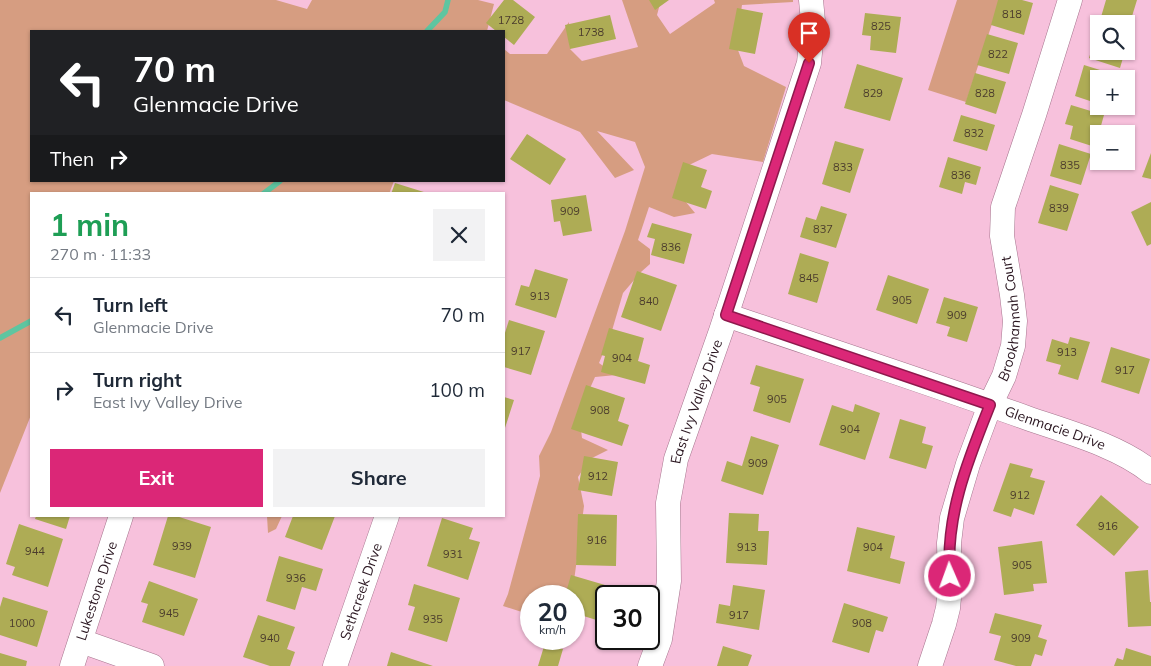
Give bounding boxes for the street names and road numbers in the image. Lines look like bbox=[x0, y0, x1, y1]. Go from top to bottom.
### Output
street label: Brookhannah Court bbox=[994, 255, 1024, 384]
street label: East Ivy Valley Drive bbox=[666, 337, 726, 465]
street label: Glenmacie Drive bbox=[1002, 402, 1108, 454]
street label: Lukestone Drive bbox=[72, 539, 121, 643]
street label: Sethcreek Drive bbox=[336, 540, 386, 642]

